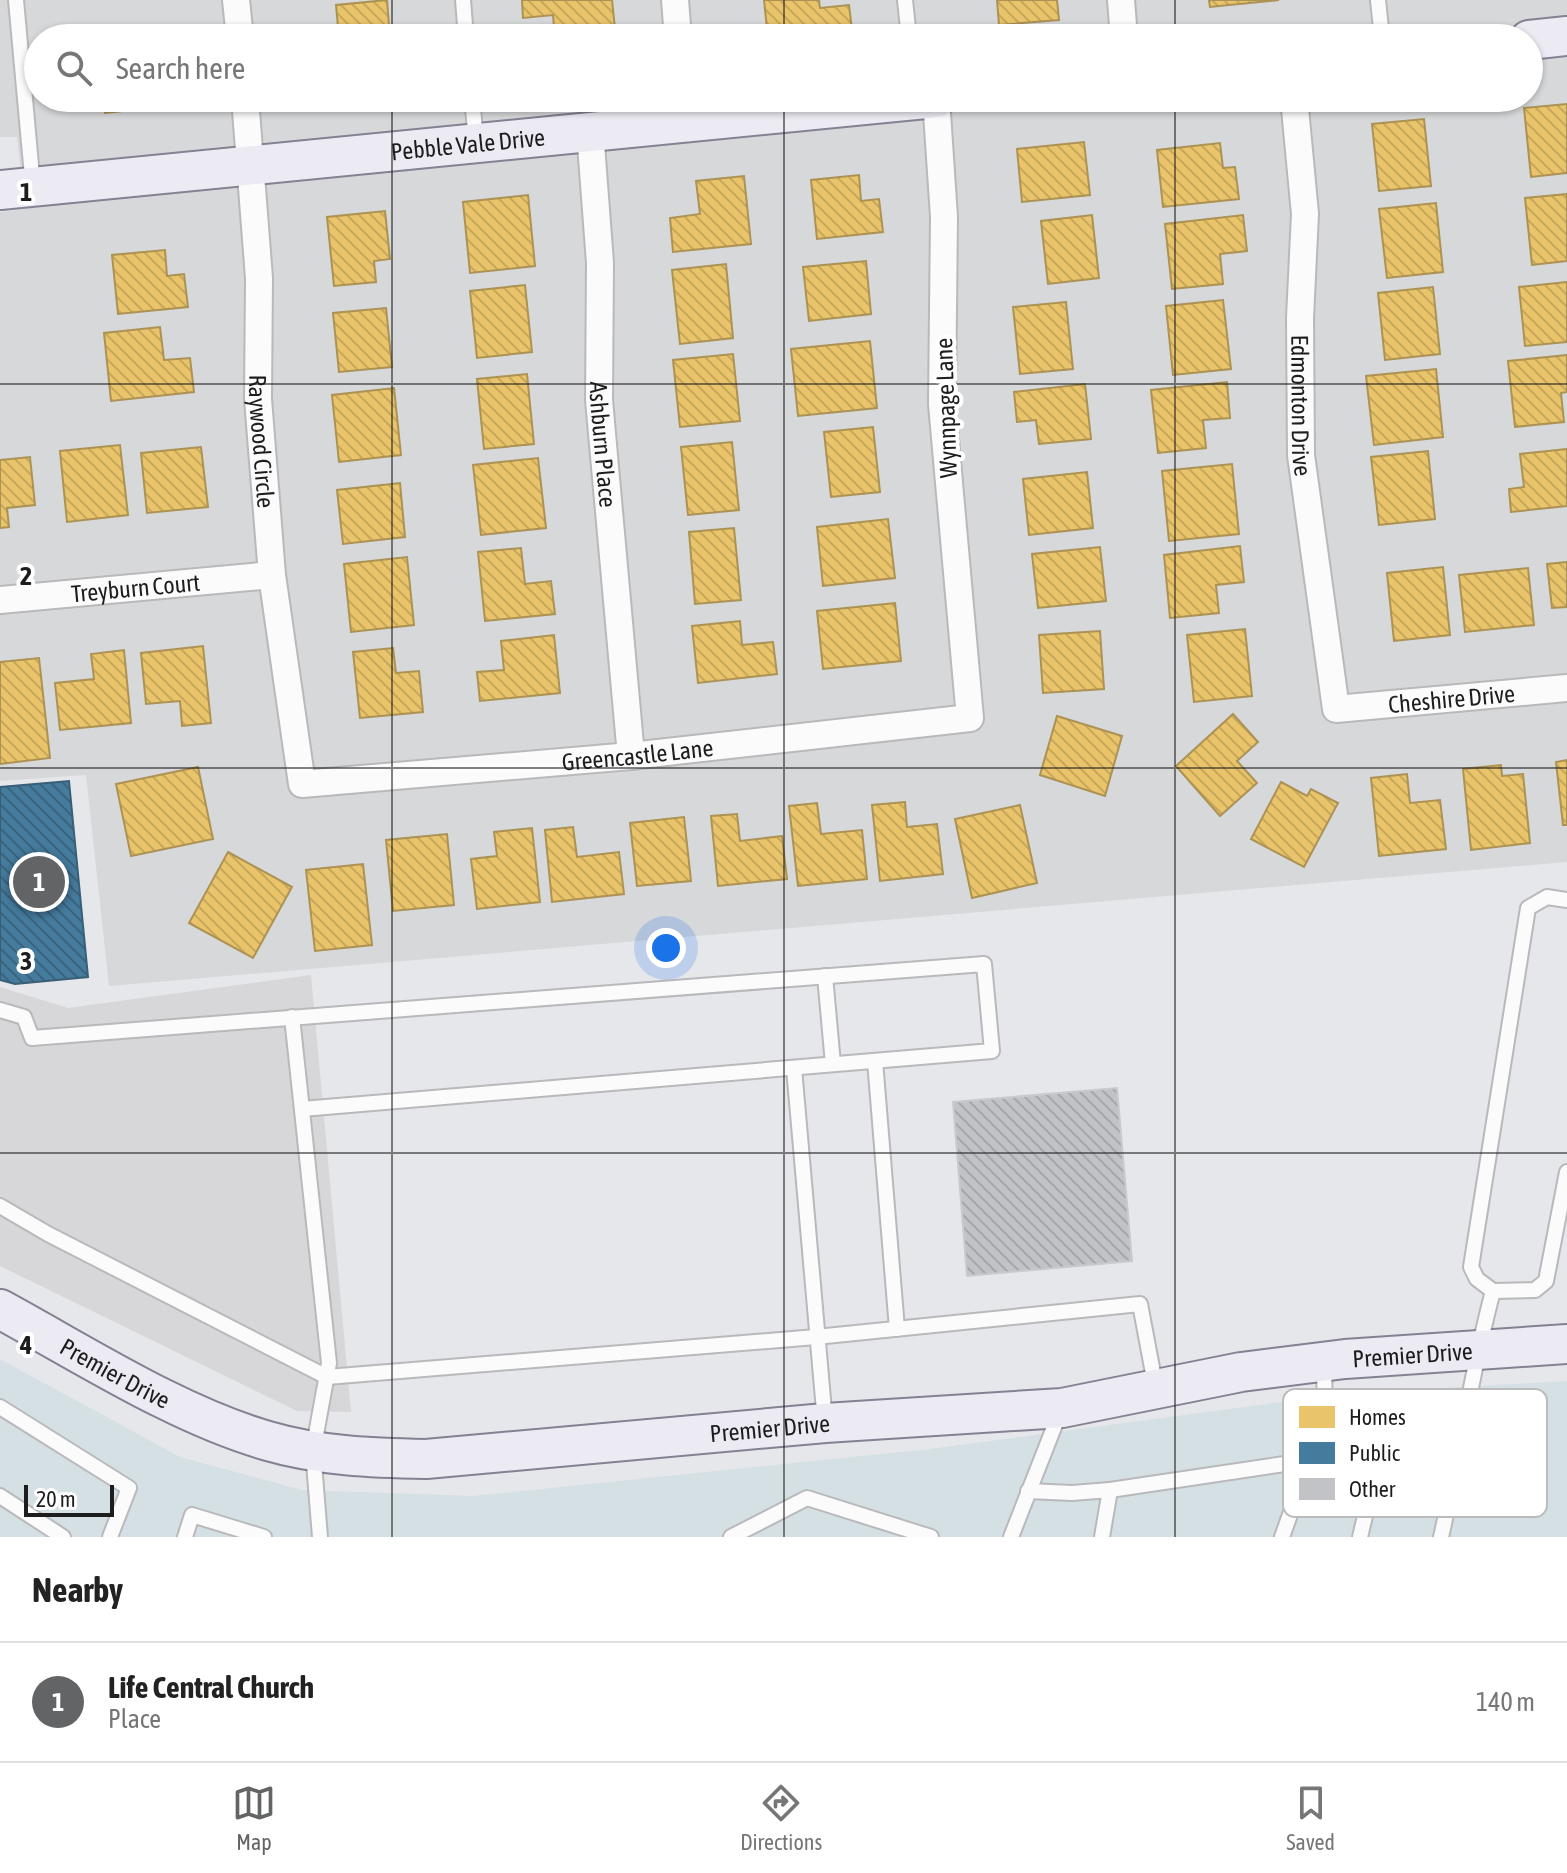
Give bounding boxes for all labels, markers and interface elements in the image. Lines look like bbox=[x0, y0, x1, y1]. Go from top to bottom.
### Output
search box bbox=[24, 24, 1543, 112]
icon: search bbox=[52, 46, 96, 90]
text: Search here bbox=[116, 51, 245, 85]
street label: Pebble Vale Drive bbox=[389, 123, 546, 165]
text: 1 bbox=[20, 177, 32, 207]
street label: Edmonton Drive bbox=[1287, 335, 1317, 478]
street label: Wynnpage Lane bbox=[930, 338, 962, 478]
street label: Raywood Circle bbox=[244, 374, 280, 509]
street label: Ashburn Place bbox=[585, 382, 622, 508]
text: 2 bbox=[20, 561, 32, 591]
street label: Treyburn Court bbox=[70, 568, 201, 607]
street label: Cheshire Drive bbox=[1387, 679, 1516, 718]
street label: Greencastle Lane bbox=[561, 733, 715, 775]
pin: 1 bbox=[13, 852, 65, 912]
your location bbox=[646, 928, 686, 968]
text: 3 bbox=[20, 946, 32, 976]
text: 4 bbox=[19, 1330, 32, 1360]
street label: Premier Drive bbox=[56, 1332, 175, 1413]
street label: Premier Drive bbox=[1351, 1337, 1473, 1372]
legend bbox=[1283, 1389, 1547, 1517]
text: Homes bbox=[1349, 1404, 1406, 1430]
street label: Premier Drive bbox=[708, 1409, 831, 1447]
text: Public bbox=[1349, 1440, 1401, 1466]
text: Other bbox=[1349, 1476, 1396, 1502]
scale bar bbox=[24, 1481, 114, 1517]
text: 20 m bbox=[36, 1486, 76, 1512]
text: Nearby bbox=[32, 1570, 123, 1609]
text: Life Central Church bbox=[108, 1670, 314, 1704]
text: 1 bbox=[52, 1687, 64, 1717]
text: 140 m bbox=[1476, 1687, 1535, 1717]
text: Place bbox=[108, 1704, 161, 1734]
tab: Map bbox=[232, 1781, 276, 1855]
tab: Directions bbox=[740, 1781, 822, 1855]
tab: Saved bbox=[1286, 1781, 1335, 1855]

